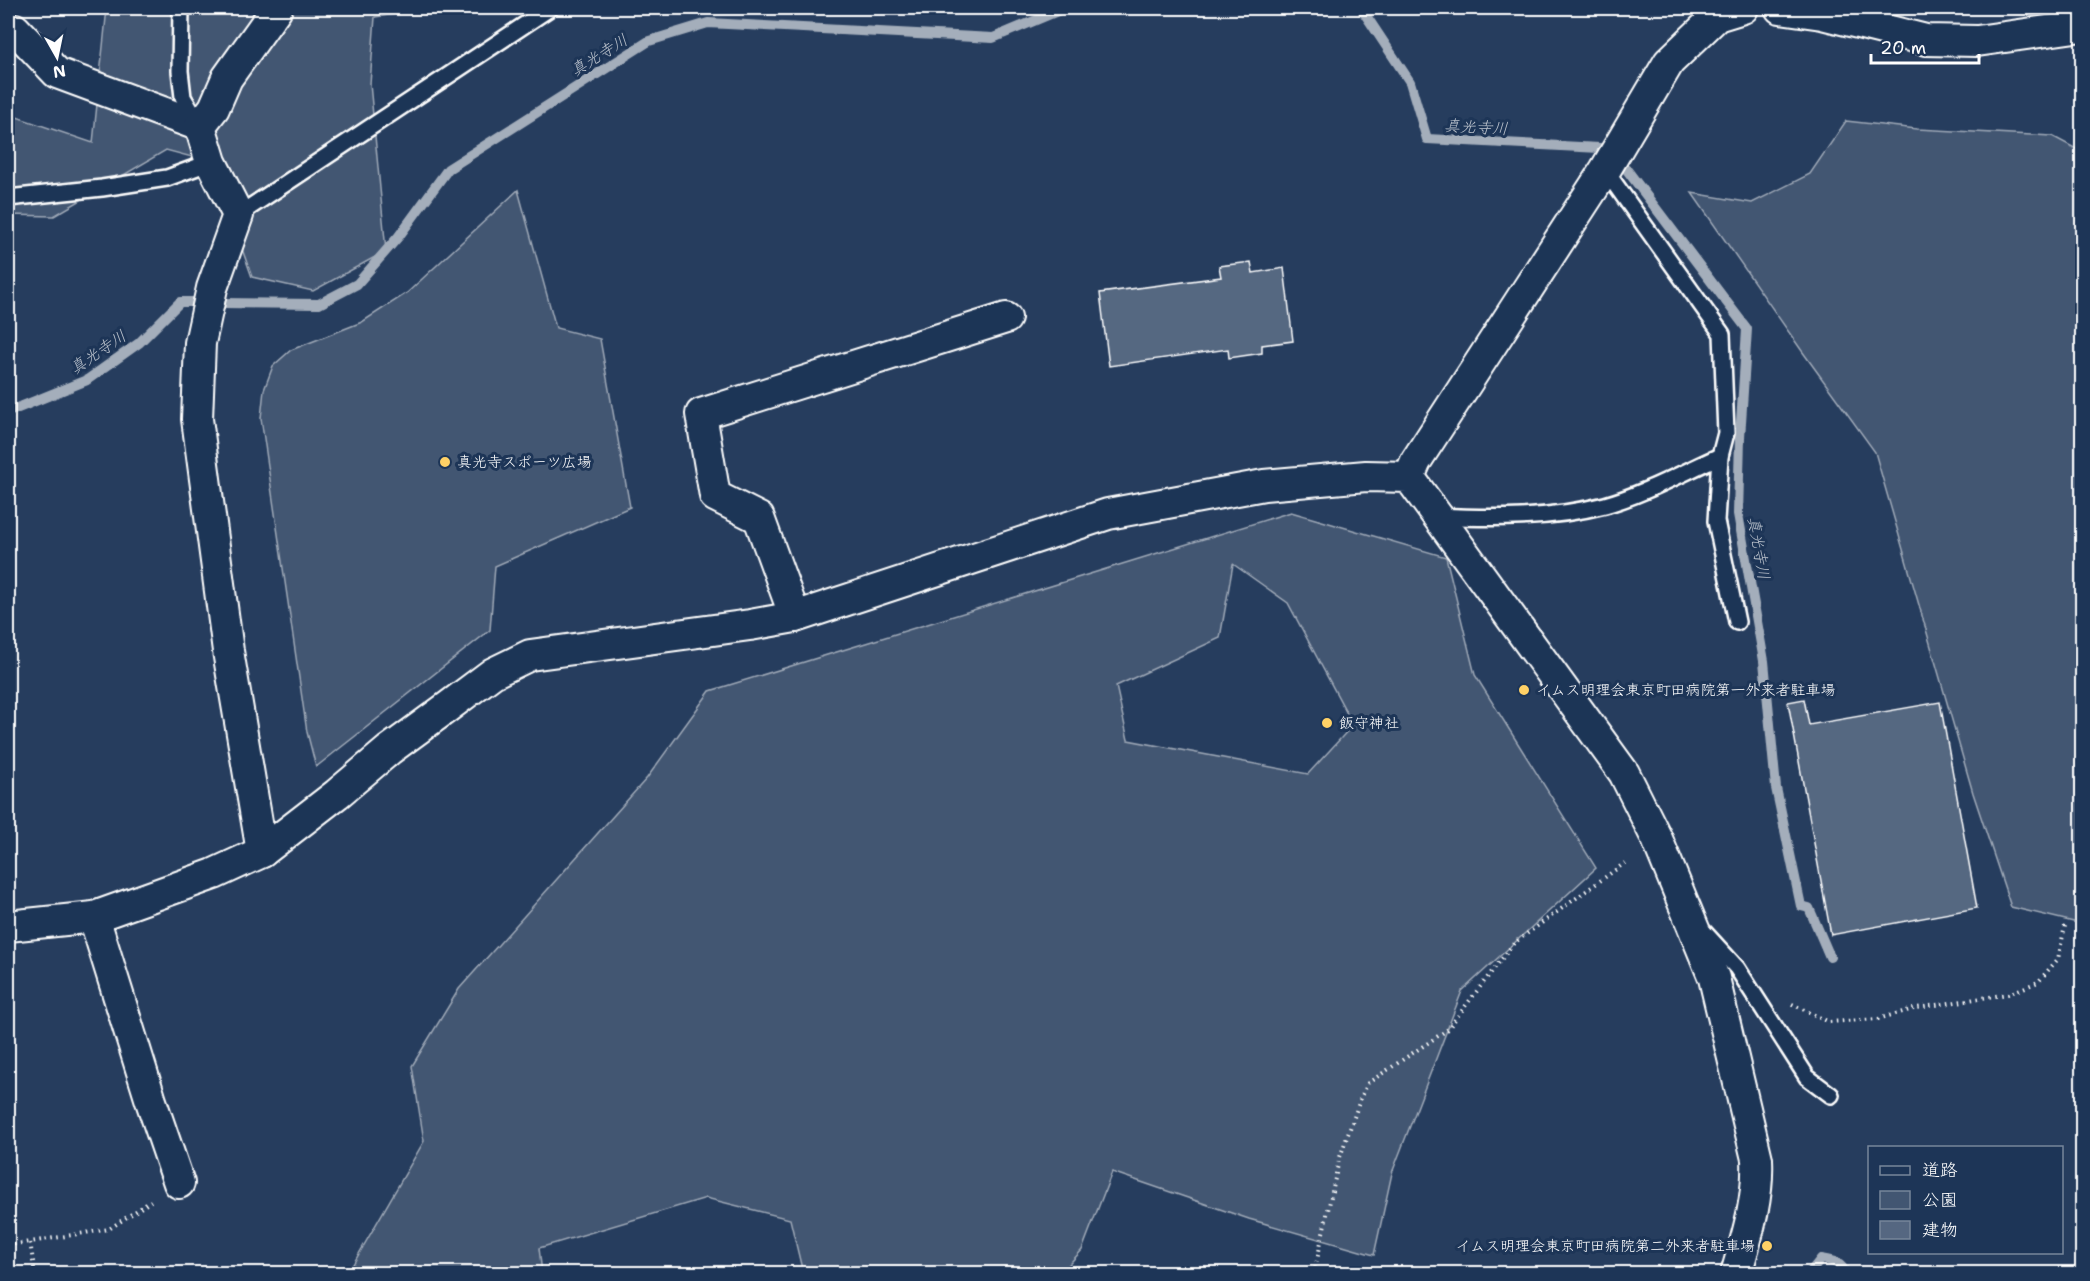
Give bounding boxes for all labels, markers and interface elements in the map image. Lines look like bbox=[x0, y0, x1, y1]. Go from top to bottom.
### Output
north arrow bbox=[27, 27, 87, 87]
scale bar bbox=[1871, 27, 1979, 65]
water label: 真光寺川 bbox=[566, 29, 632, 81]
text: 20 m bbox=[1880, 36, 1926, 60]
text: N bbox=[51, 60, 67, 83]
water label: 真光寺川 bbox=[1443, 115, 1509, 139]
water label: 真光寺川 bbox=[66, 325, 130, 379]
place label: 真光寺スポーツ広場 bbox=[457, 452, 592, 472]
marker: 真光寺スポーツ広場 bbox=[438, 455, 452, 469]
water label: 真光寺川 bbox=[1743, 515, 1775, 581]
place label: イムス明理会東京町田病院第一外来者駐車場 bbox=[1536, 680, 1835, 700]
marker: イムス明理会東京町田病院第一外来者駐車場 bbox=[1517, 683, 1531, 697]
place label: 飯守神社 bbox=[1339, 713, 1399, 733]
marker: 飯守神社 bbox=[1320, 716, 1334, 730]
legend bbox=[1868, 1146, 2063, 1254]
text: 道路 bbox=[1922, 1158, 1958, 1182]
text: 公園 bbox=[1922, 1188, 1958, 1212]
text: 建物 bbox=[1922, 1218, 1958, 1242]
place label: イムス明理会東京町田病院第二外来者駐車場 bbox=[1456, 1236, 1755, 1256]
marker: イムス明理会東京町田病院第二外来者駐車場 bbox=[1760, 1239, 1774, 1253]

